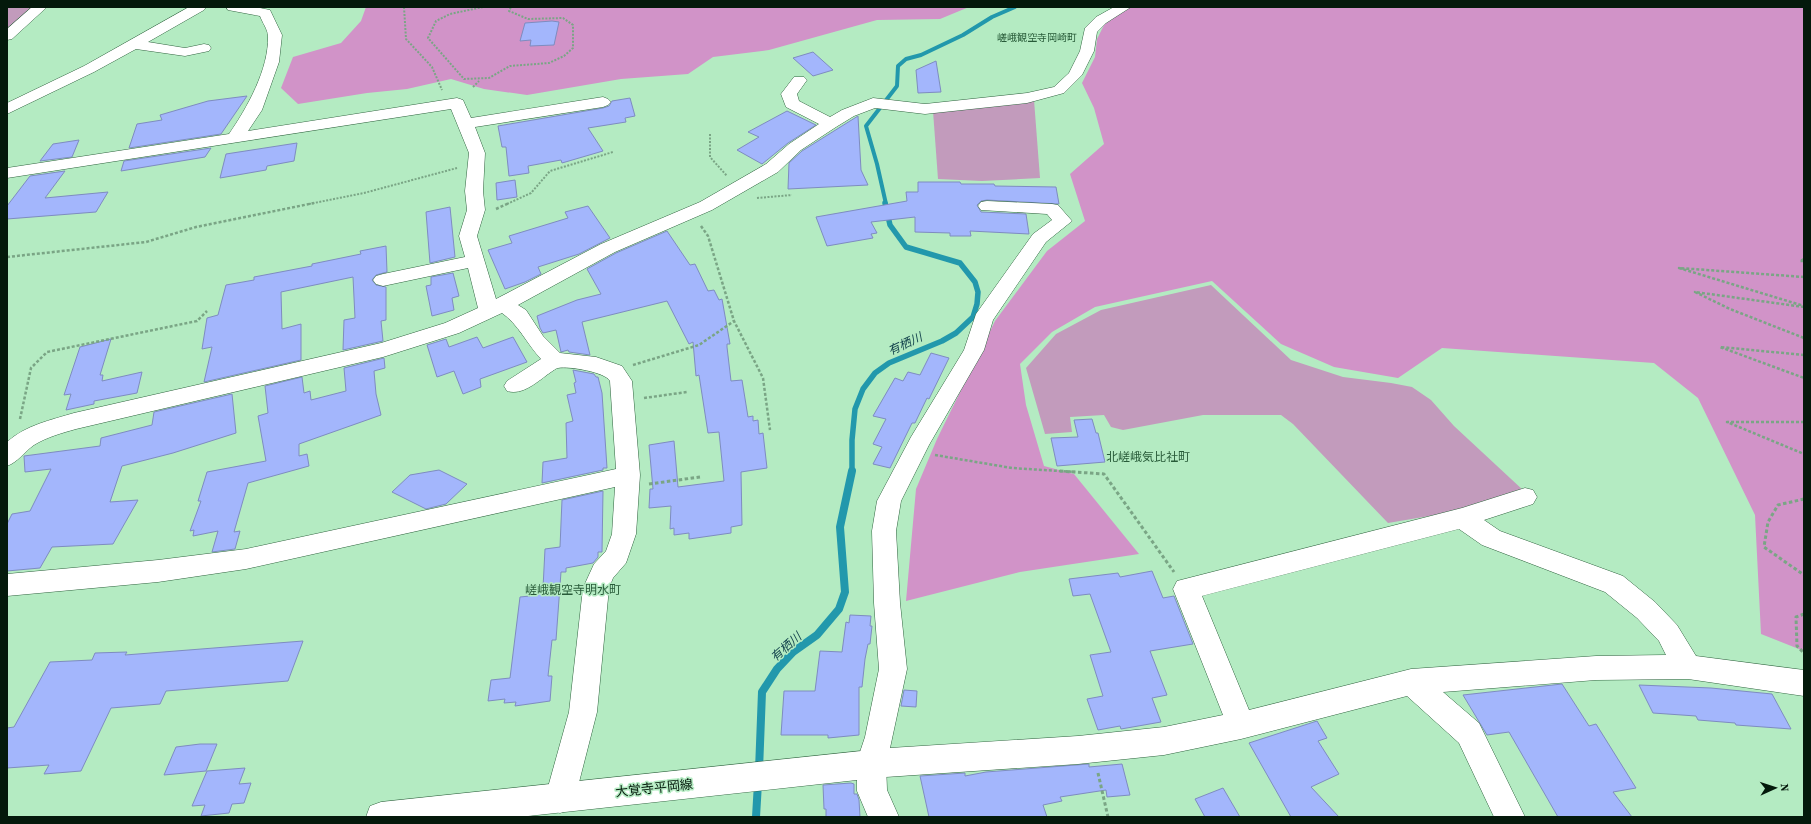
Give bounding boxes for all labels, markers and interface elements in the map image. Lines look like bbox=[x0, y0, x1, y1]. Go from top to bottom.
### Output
district label: 嵯峨観空寺岡崎町 bbox=[997, 31, 1077, 44]
water label: 有栖川 bbox=[885, 328, 927, 359]
district label: 北嵯峨気比社町 bbox=[1106, 449, 1190, 465]
district label: 嵯峨観空寺明水町 bbox=[525, 582, 621, 598]
water label: 有栖川 bbox=[767, 628, 806, 665]
north arrow bbox=[1755, 768, 1795, 808]
street label: 大覚寺平岡線 bbox=[614, 775, 694, 801]
text: N bbox=[1777, 783, 1792, 792]

